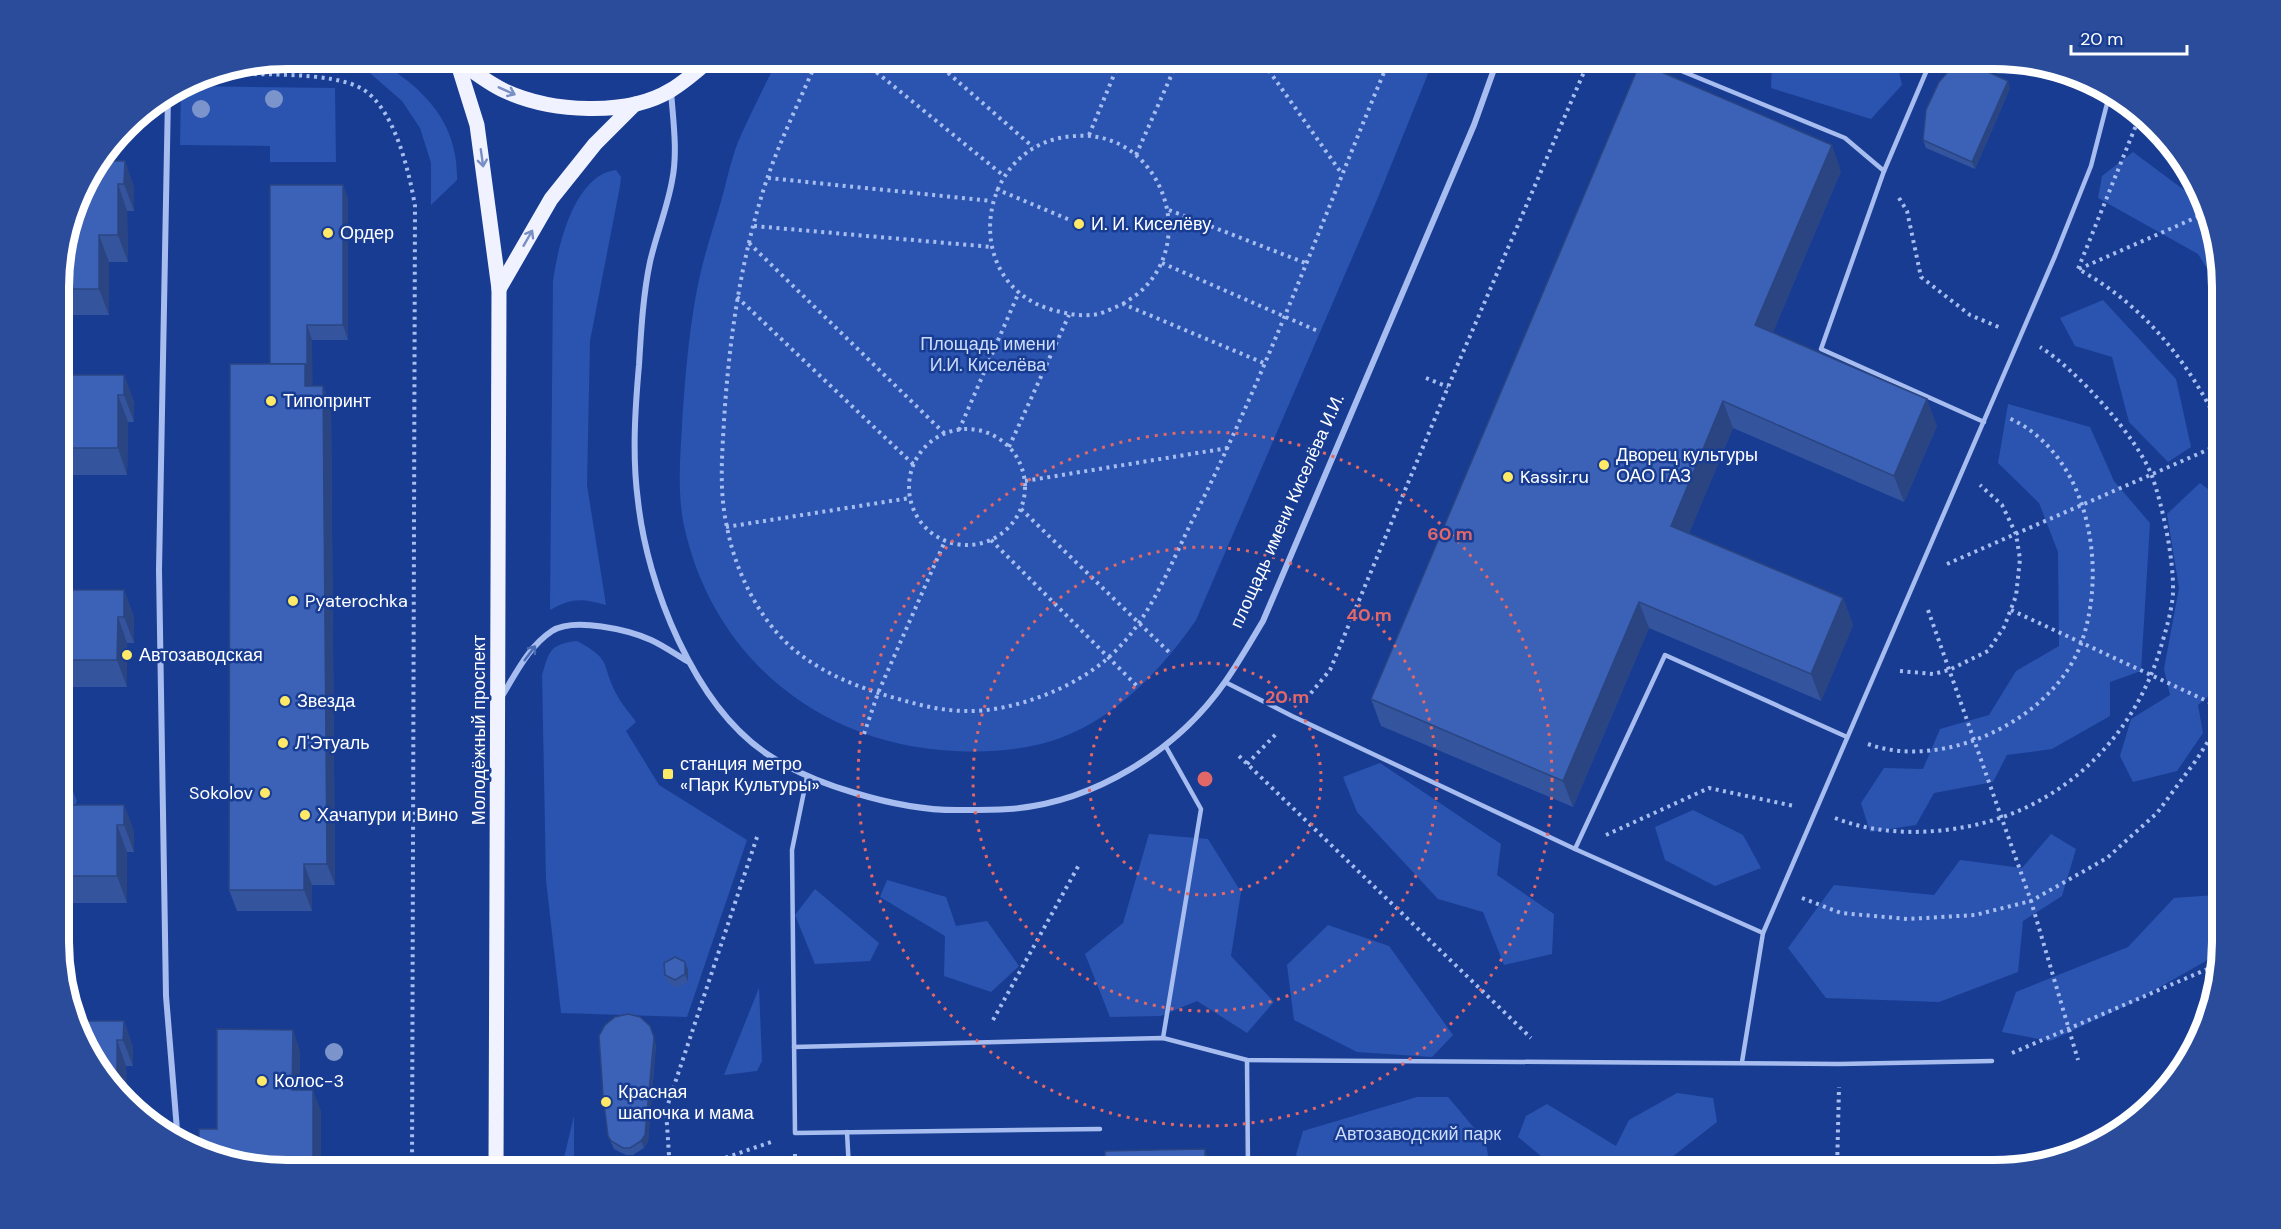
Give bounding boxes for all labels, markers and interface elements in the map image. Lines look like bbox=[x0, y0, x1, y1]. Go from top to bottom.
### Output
scale bar bbox=[2071, 18, 2186, 56]
text: 20 m bbox=[2080, 27, 2123, 51]
one-way arrow bbox=[498, 86, 516, 97]
one-way arrow bbox=[477, 147, 488, 167]
place label: И. И. Киселёву bbox=[1091, 212, 1211, 236]
marker: И. И. Киселёву bbox=[1072, 217, 1086, 231]
place label: Ордер bbox=[340, 221, 394, 245]
marker: Ордер bbox=[321, 226, 335, 240]
one-way arrow bbox=[523, 230, 535, 247]
park label: Площадь имени И.И. Киселёва bbox=[920, 332, 1056, 377]
place label: Типопринт bbox=[283, 389, 371, 413]
street label: площадь имени Киселёва И.И. bbox=[1224, 390, 1350, 632]
marker: Типопринт bbox=[264, 394, 278, 408]
place label: Дворец культуры ОАО ГАЗ bbox=[1616, 443, 1758, 488]
marker: Дворец культуры ОАО ГАЗ bbox=[1597, 458, 1611, 472]
place label: Kassir.ru bbox=[1520, 465, 1589, 489]
marker: Kassir.ru bbox=[1501, 470, 1515, 484]
text: 60 m bbox=[1427, 522, 1473, 546]
place label: Pyaterochka bbox=[305, 589, 408, 613]
marker: Pyaterochka bbox=[286, 594, 300, 608]
text: 40 m bbox=[1346, 603, 1392, 627]
street label: Молодёжный проспект bbox=[467, 635, 491, 825]
place label: Автозаводская bbox=[139, 643, 263, 667]
one-way arrow bbox=[524, 645, 537, 661]
marker: Автозаводская bbox=[120, 648, 134, 662]
text: 20 m bbox=[1265, 685, 1309, 709]
place label: Звезда bbox=[297, 689, 356, 713]
marker: Звезда bbox=[278, 694, 292, 708]
place label: Л'Этуаль bbox=[295, 731, 370, 755]
marker: Л'Этуаль bbox=[276, 736, 290, 750]
place label: станция метро «Парк Культуры» bbox=[680, 752, 820, 797]
marker: станция метро «Парк Культуры» bbox=[661, 767, 675, 781]
centre of rings bbox=[1195, 769, 1215, 789]
place label: Sokolov bbox=[189, 781, 254, 805]
marker: Sokolov bbox=[258, 786, 272, 800]
place label: Хачапури и Вино bbox=[317, 803, 458, 827]
marker: Хачапури и Вино bbox=[298, 808, 312, 822]
place label: Колос-3 bbox=[274, 1069, 344, 1093]
marker: Колос-3 bbox=[255, 1074, 269, 1088]
place label: Красная шапочка и мама bbox=[618, 1080, 755, 1125]
marker: Красная шапочка и мама bbox=[599, 1095, 613, 1109]
park label: Автозаводский парк bbox=[1335, 1122, 1501, 1146]

